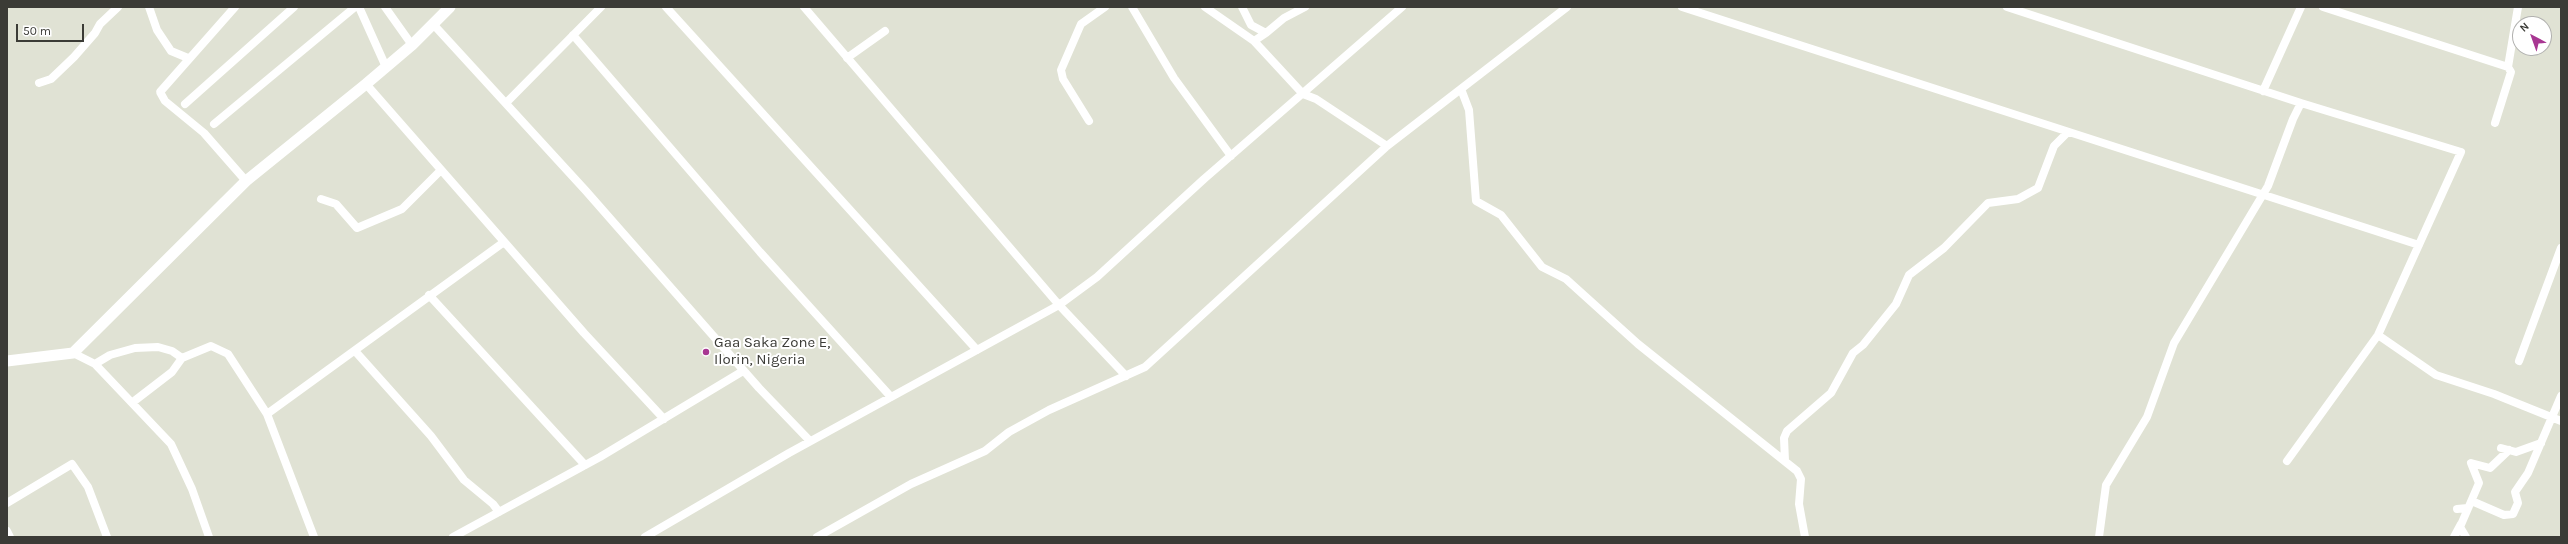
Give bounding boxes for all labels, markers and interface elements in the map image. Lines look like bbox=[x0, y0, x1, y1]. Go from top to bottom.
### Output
scale bar bbox=[18, 16, 86, 42]
north arrow bbox=[2512, 16, 2552, 56]
text: N bbox=[2517, 20, 2532, 35]
text: 50 m bbox=[23, 24, 51, 38]
place label: Gaa Saka Zone E, Ilorin, Nigeria bbox=[714, 334, 830, 369]
marker: Gaa Saka Zone E, Ilorin, Nigeria bbox=[701, 347, 711, 357]

